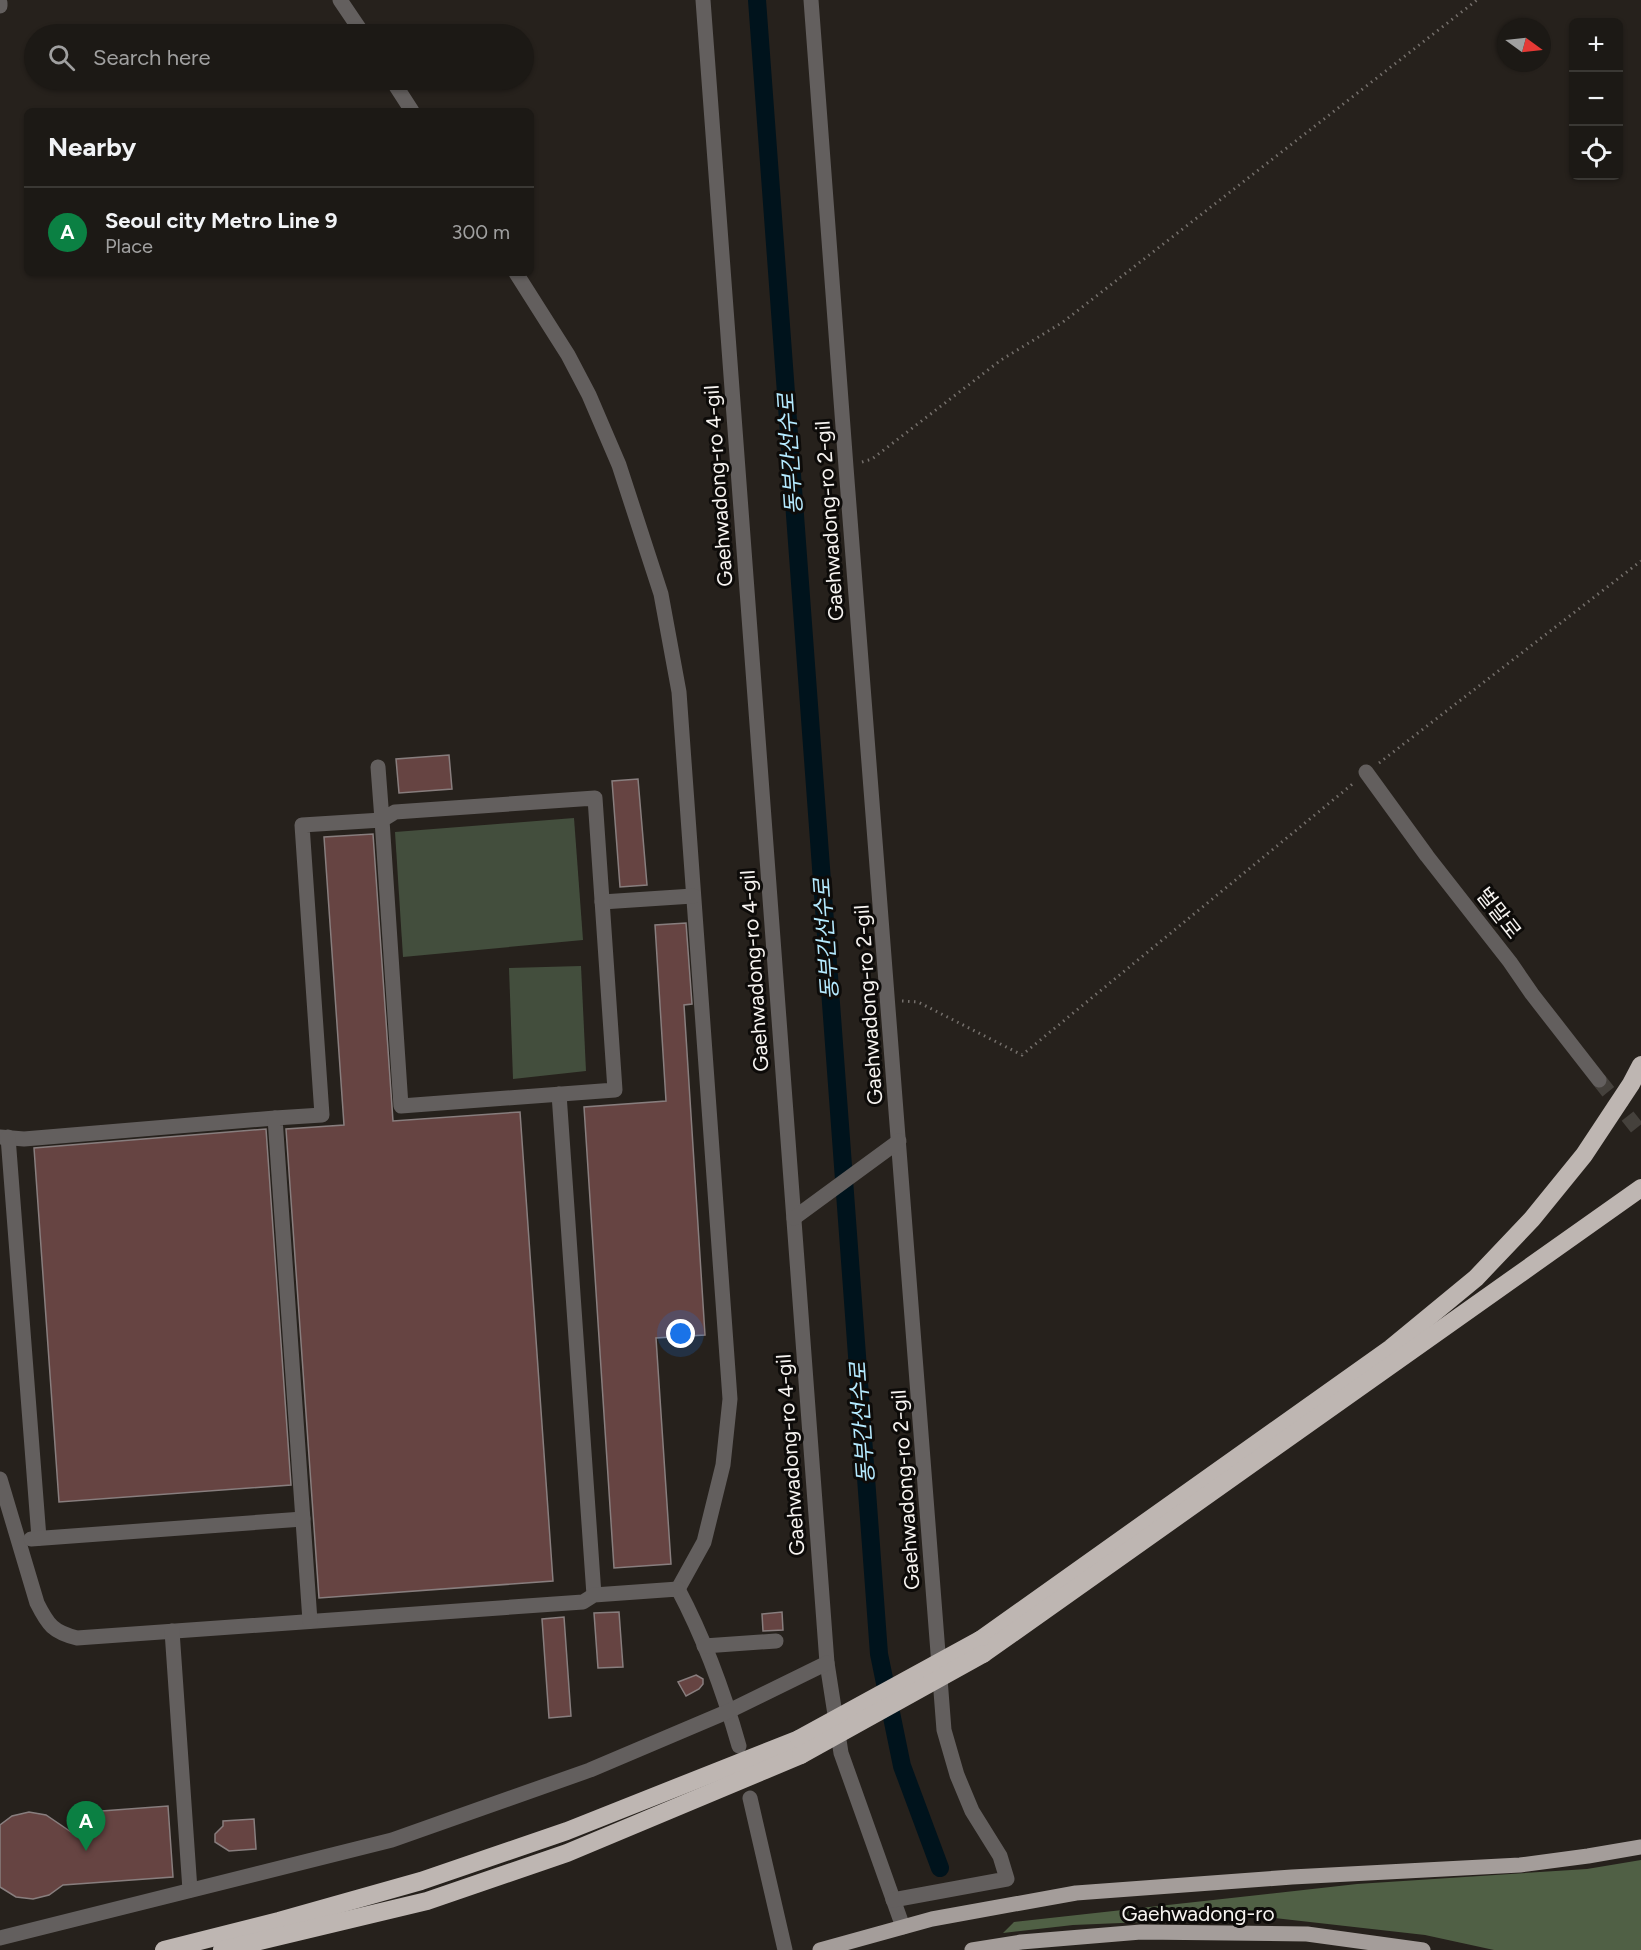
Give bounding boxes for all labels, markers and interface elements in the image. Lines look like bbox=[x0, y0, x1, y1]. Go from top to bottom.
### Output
north arrow bbox=[1497, 18, 1551, 72]
map controls bbox=[1569, 18, 1623, 180]
button: + bbox=[1569, 18, 1623, 72]
search box bbox=[24, 24, 534, 90]
icon: search bbox=[45, 41, 78, 74]
text: Search here bbox=[93, 44, 211, 71]
button: − bbox=[1569, 72, 1623, 126]
button: locate bbox=[1569, 126, 1623, 180]
text: Nearby bbox=[48, 131, 136, 163]
text: Seoul city Metro Line 9 bbox=[105, 207, 338, 234]
text: A bbox=[60, 220, 75, 244]
text: 300 m bbox=[452, 220, 510, 244]
text: Place bbox=[105, 234, 153, 258]
street label: Gaehwadong-ro 4-gil bbox=[698, 384, 738, 588]
water label: 동부간선수로 bbox=[772, 391, 808, 516]
street label: Gaehwadong-ro 2-gil bbox=[810, 420, 848, 622]
street label: Gaehwadong-ro 4-gil bbox=[734, 869, 774, 1073]
water label: 동부간선수로 bbox=[808, 876, 844, 1001]
street label: 벌말로 bbox=[1471, 882, 1527, 944]
street label: Gaehwadong-ro 2-gil bbox=[849, 904, 887, 1106]
your location bbox=[666, 1319, 695, 1348]
street label: Gaehwadong-ro 4-gil bbox=[770, 1353, 810, 1557]
water label: 동부간선수로 bbox=[844, 1360, 880, 1485]
street label: Gaehwadong-ro 2-gil bbox=[886, 1389, 924, 1591]
pin: A bbox=[66, 1802, 106, 1851]
street label: Gaehwadong-ro bbox=[1121, 1901, 1275, 1926]

